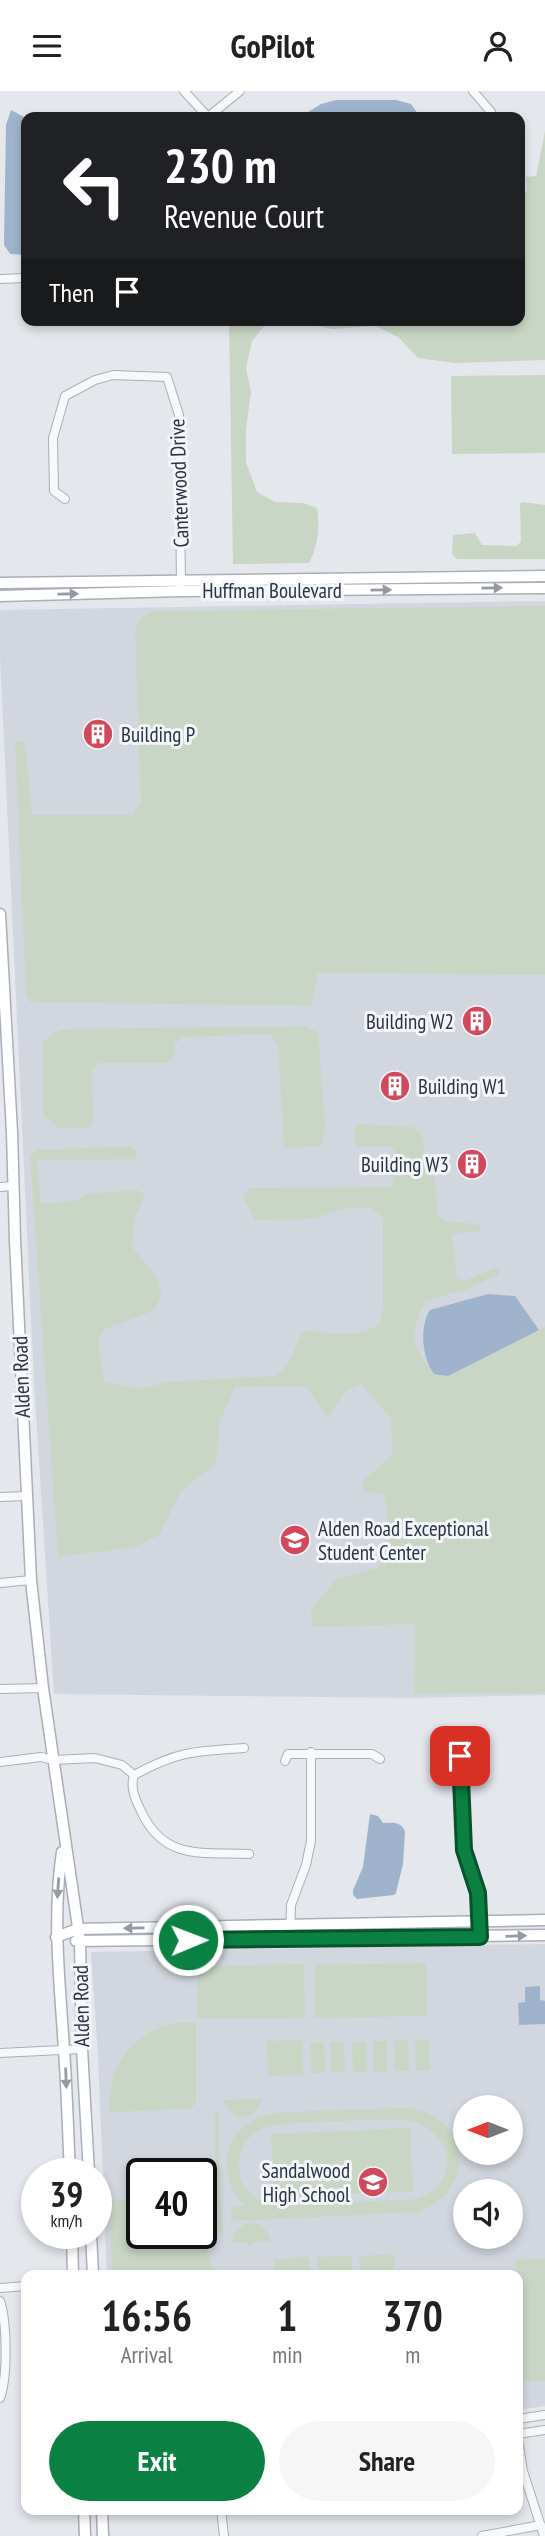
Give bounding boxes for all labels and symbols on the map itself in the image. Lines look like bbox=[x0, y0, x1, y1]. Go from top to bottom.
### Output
street label: Canterwood Drive bbox=[163, 418, 195, 548]
street label: Huffman Boulevard bbox=[202, 577, 342, 604]
one-way arrow bbox=[481, 583, 503, 594]
one-way arrow bbox=[371, 584, 393, 596]
one-way arrow bbox=[57, 589, 79, 600]
building icon: Building P bbox=[81, 717, 115, 751]
place label: Building P bbox=[121, 721, 195, 748]
building icon: Building W2 bbox=[460, 1004, 494, 1038]
place label: Building W2 bbox=[366, 1008, 454, 1035]
building icon: Building W1 bbox=[378, 1069, 412, 1103]
place label: Building W1 bbox=[418, 1073, 506, 1100]
building icon: Building W3 bbox=[455, 1147, 489, 1181]
place label: Building W3 bbox=[361, 1151, 449, 1178]
street label: Alden Road bbox=[6, 1336, 36, 1418]
place label: Alden Road Exceptional Student Center bbox=[318, 1515, 489, 1566]
school or university icon: Alden Road Exceptional Student Center bbox=[278, 1523, 312, 1557]
pin bbox=[430, 1726, 490, 1786]
one-way arrow bbox=[52, 1877, 63, 1899]
position arrow bbox=[151, 1903, 225, 1977]
one-way arrow bbox=[123, 1922, 145, 1934]
one-way arrow bbox=[505, 1930, 527, 1941]
street label: Alden Road bbox=[67, 1965, 95, 2047]
one-way arrow bbox=[60, 2068, 71, 2090]
north arrow bbox=[453, 2095, 523, 2165]
place label: Sandalwood High School bbox=[262, 2157, 350, 2208]
speed limit sign: 40 bbox=[126, 2158, 217, 2249]
school or university icon: Sandalwood High School bbox=[356, 2165, 390, 2199]

